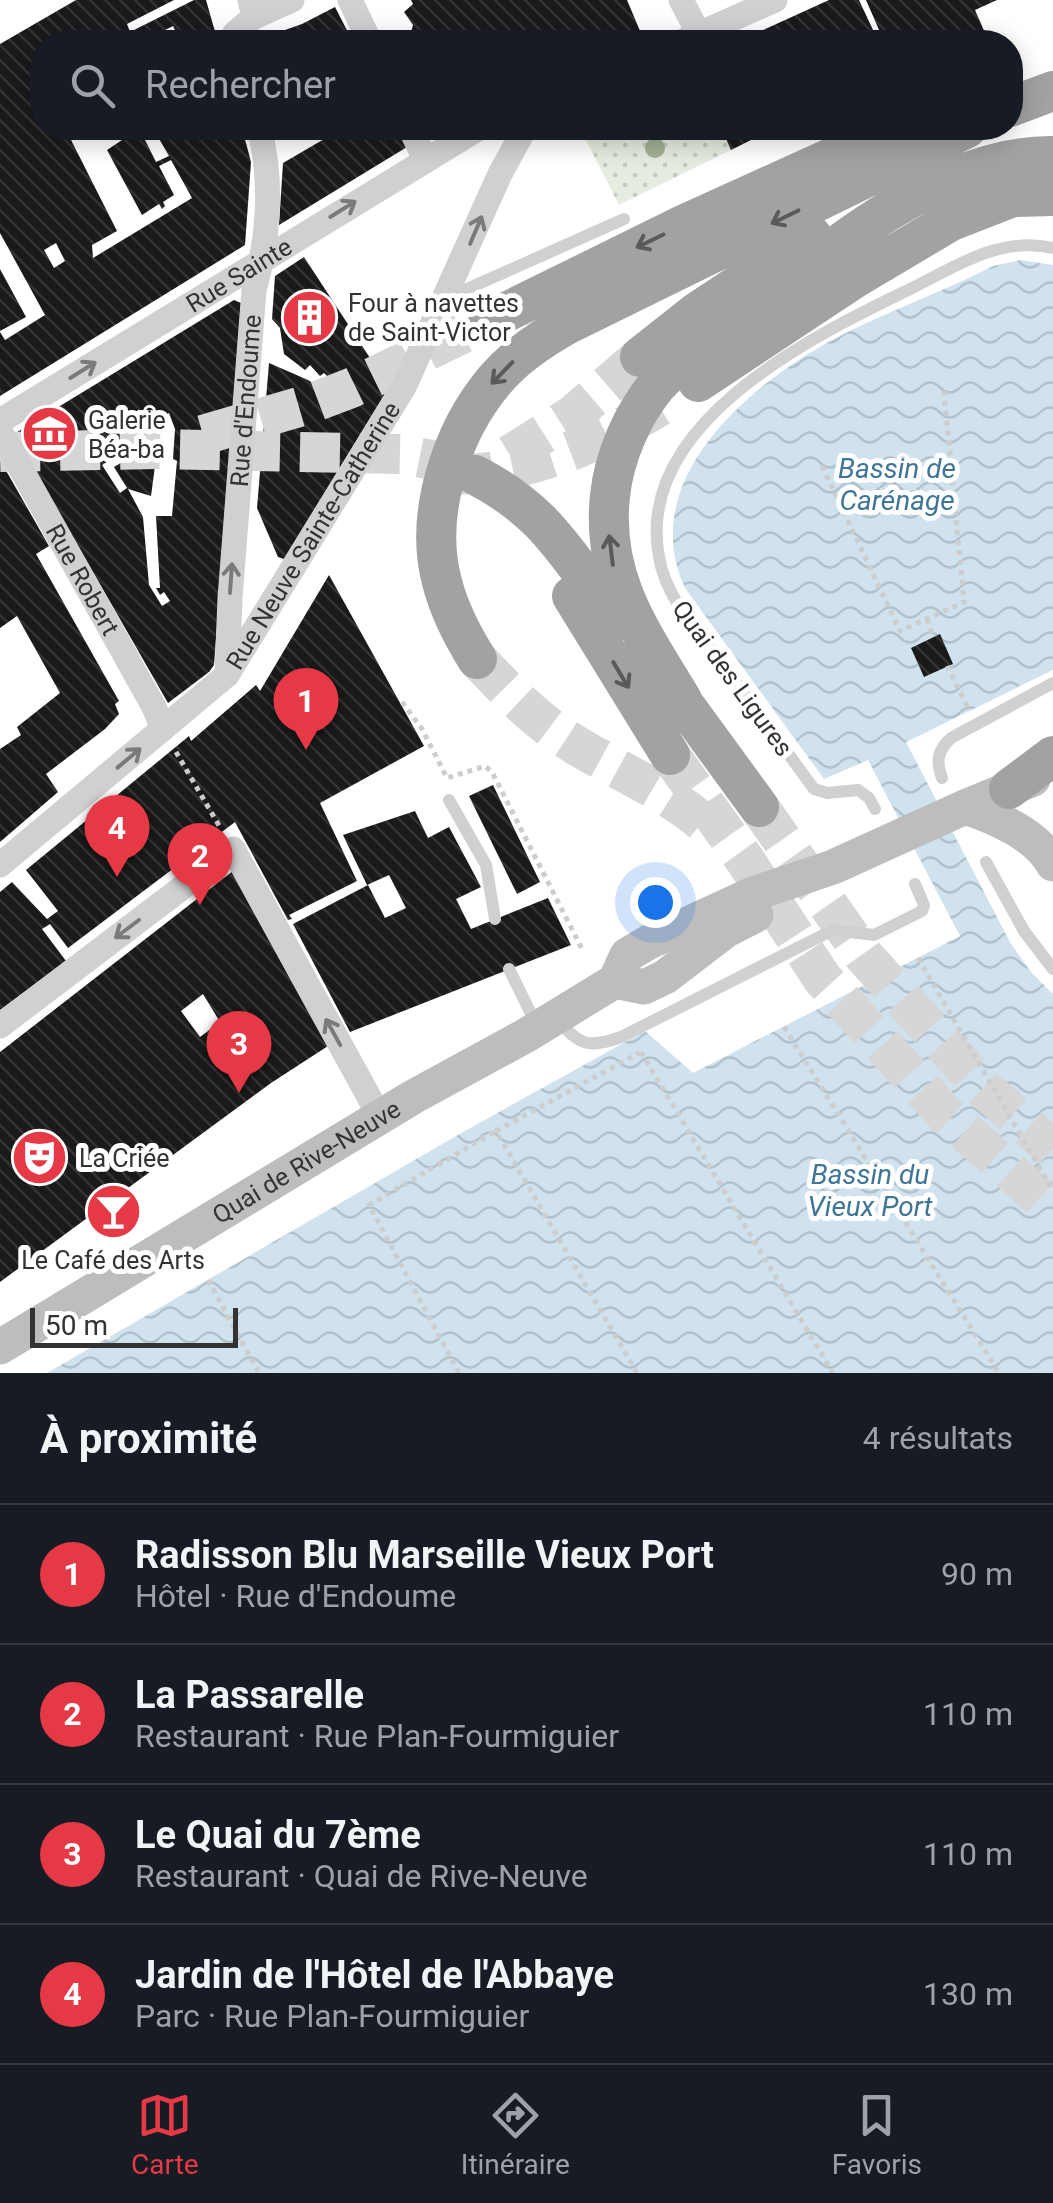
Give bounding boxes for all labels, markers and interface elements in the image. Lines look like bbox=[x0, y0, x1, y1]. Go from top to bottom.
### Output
search box bbox=[30, 30, 1023, 140]
icon: search bbox=[65, 58, 120, 113]
text: Rechercher bbox=[145, 63, 336, 107]
one-way arrow bbox=[329, 199, 357, 219]
one-way arrow bbox=[771, 208, 801, 227]
one-way arrow bbox=[468, 215, 486, 246]
street label: Rue Sainte bbox=[181, 232, 297, 319]
one-way arrow bbox=[635, 233, 665, 252]
building icon: Four à navettes de Saint-Victor bbox=[279, 287, 339, 347]
place label: Four à navettes de Saint-Victor bbox=[348, 289, 519, 347]
street label: Rue d'Endoume bbox=[225, 314, 267, 488]
one-way arrow bbox=[68, 360, 97, 380]
one-way arrow bbox=[490, 361, 514, 385]
street label: Rue Neuve Sainte-Catherine bbox=[220, 397, 406, 675]
museum icon: Galerie Béa-ba bbox=[19, 404, 79, 464]
place label: Galerie Béa-ba bbox=[88, 406, 166, 464]
water label: Bassin de Carénage bbox=[838, 452, 956, 517]
street label: Rue Robert bbox=[40, 519, 125, 640]
one-way arrow bbox=[602, 535, 620, 567]
one-way arrow bbox=[222, 562, 241, 594]
street label: Quai des Ligures bbox=[666, 595, 799, 762]
one-way arrow bbox=[611, 660, 632, 689]
pin: 1 bbox=[274, 668, 338, 750]
one-way arrow bbox=[115, 747, 141, 769]
pin: 4 bbox=[84, 794, 150, 877]
pin: 2 bbox=[168, 822, 232, 905]
your location bbox=[630, 877, 681, 928]
one-way arrow bbox=[114, 918, 141, 939]
pin: 3 bbox=[206, 1010, 272, 1093]
one-way arrow bbox=[323, 1017, 342, 1047]
street label: Quai de Rive-Neuve bbox=[207, 1094, 406, 1230]
theatre icon: La Criée bbox=[10, 1128, 70, 1188]
place label: La Criée bbox=[79, 1144, 170, 1173]
water label: Bassin du Vieux Port bbox=[808, 1158, 934, 1223]
bar icon: Le Café des Arts bbox=[83, 1181, 143, 1241]
place label: Le Café des Arts bbox=[21, 1246, 205, 1275]
scale bar bbox=[30, 1303, 238, 1348]
text: 50 m bbox=[45, 1309, 108, 1342]
text: À proximité bbox=[40, 1414, 257, 1463]
text: 4 résultats bbox=[863, 1419, 1013, 1457]
text: Radisson Blu Marseille Vieux Port bbox=[135, 1533, 714, 1577]
text: 1 bbox=[63, 1555, 82, 1593]
text: 90 m bbox=[941, 1555, 1013, 1593]
text: Hôtel · Rue d'Endoume bbox=[135, 1577, 456, 1615]
text: La Passarelle bbox=[135, 1673, 364, 1717]
text: 2 bbox=[63, 1695, 82, 1733]
text: 110 m bbox=[923, 1695, 1013, 1733]
text: Restaurant · Rue Plan-Fourmiguier bbox=[135, 1717, 619, 1755]
text: Le Quai du 7ème bbox=[135, 1813, 421, 1857]
text: 3 bbox=[63, 1835, 82, 1873]
text: 110 m bbox=[923, 1835, 1013, 1873]
text: Restaurant · Quai de Rive-Neuve bbox=[135, 1857, 588, 1895]
text: Jardin de l'Hôtel de l'Abbaye bbox=[135, 1953, 614, 1997]
text: 4 bbox=[63, 1975, 82, 2013]
text: 130 m bbox=[923, 1975, 1013, 2013]
text: Parc · Rue Plan-Fourmiguier bbox=[135, 1997, 529, 2035]
tab: Carte bbox=[131, 2088, 199, 2181]
tab: Itinéraire bbox=[461, 2088, 570, 2181]
tab: Favoris bbox=[832, 2088, 922, 2181]

